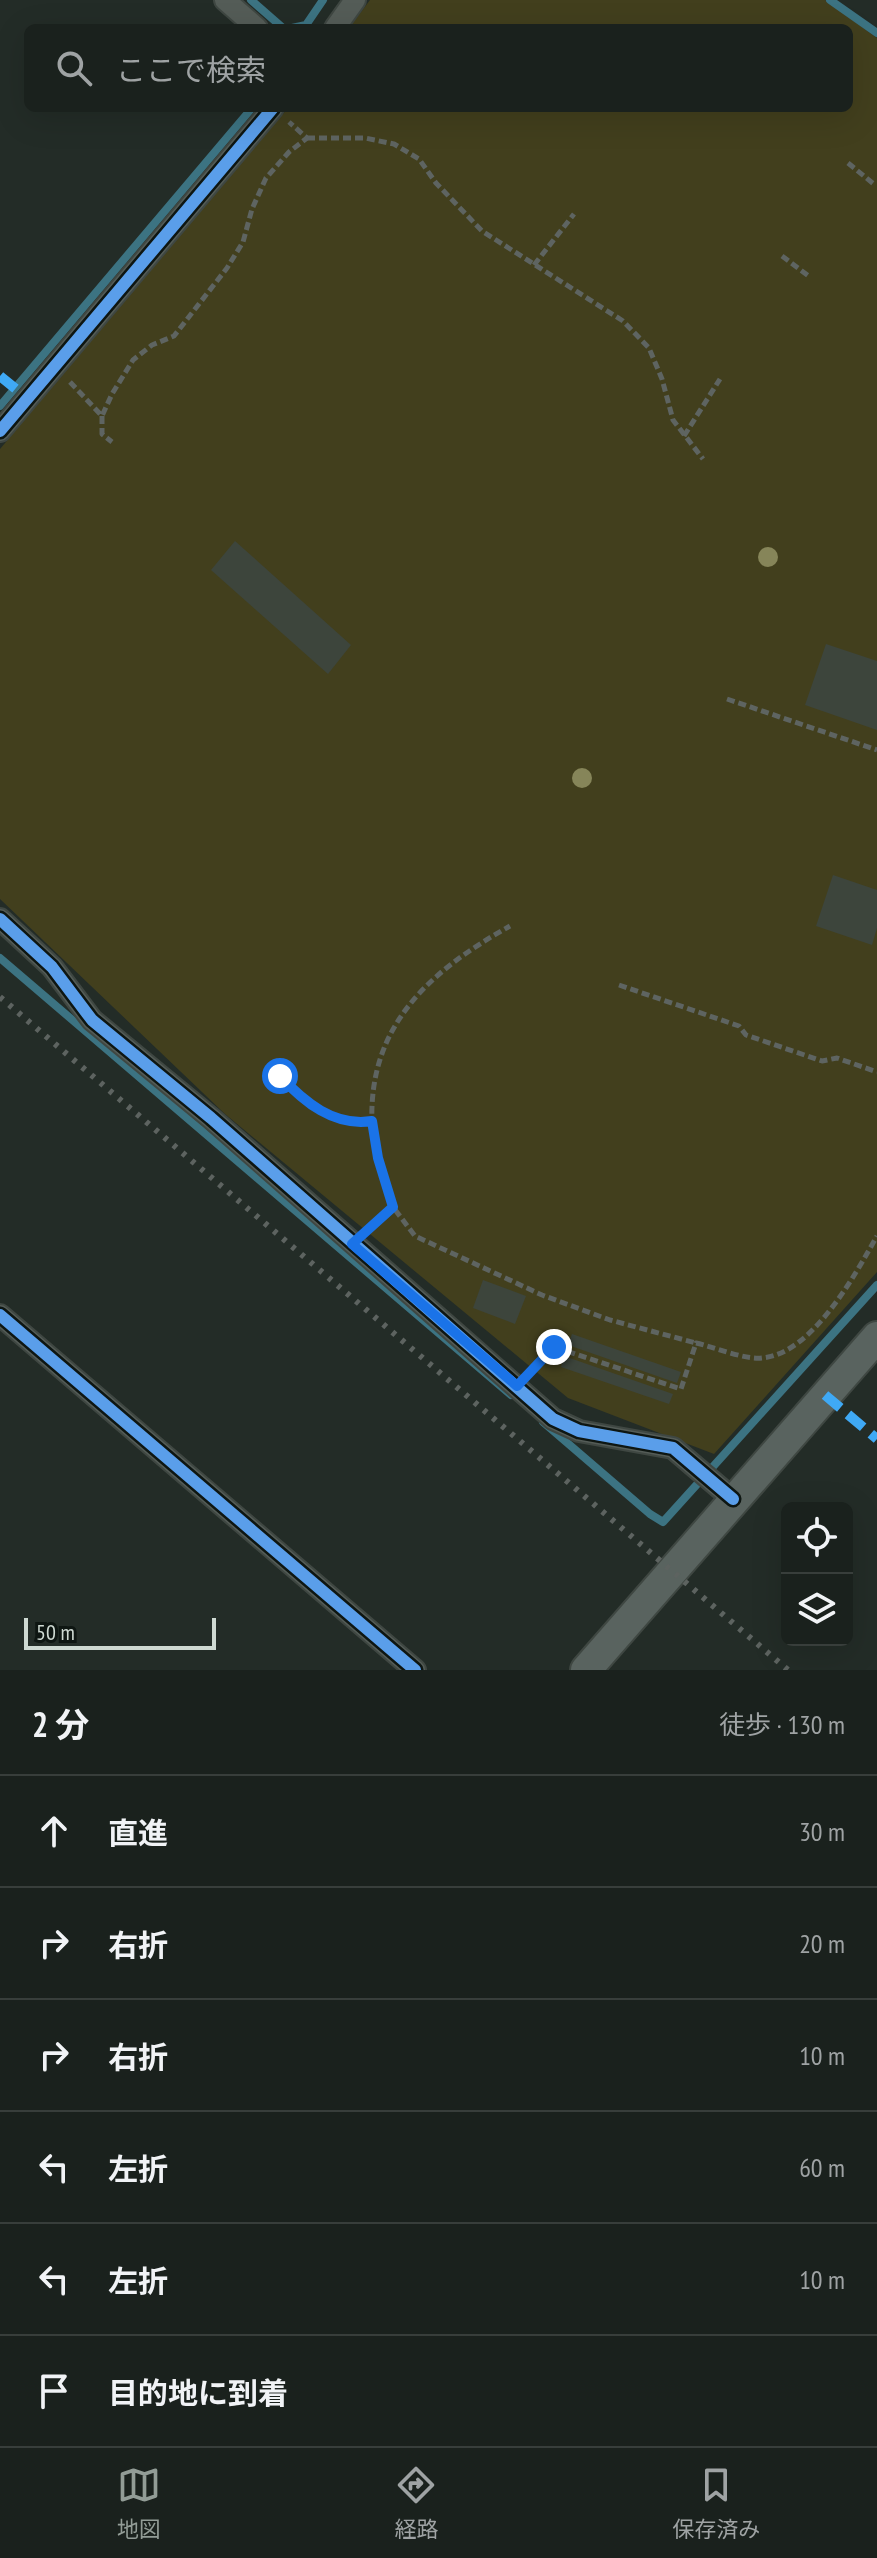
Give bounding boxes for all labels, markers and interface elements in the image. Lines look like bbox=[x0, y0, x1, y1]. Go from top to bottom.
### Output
search box bbox=[24, 24, 853, 112]
icon: search bbox=[52, 46, 96, 90]
text: ここで検索 bbox=[116, 50, 266, 89]
route start bbox=[262, 1058, 298, 1094]
route end bbox=[536, 1329, 572, 1365]
map controls bbox=[781, 1502, 853, 1646]
button: locate bbox=[781, 1502, 853, 1574]
button: layers bbox=[781, 1574, 853, 1646]
scale bar bbox=[24, 1614, 216, 1650]
text: 50 m bbox=[36, 1618, 75, 1646]
text: 2 分 bbox=[32, 1702, 89, 1746]
text: 徒歩 · 130 m bbox=[719, 1708, 845, 1741]
icon: ahead bbox=[32, 1809, 76, 1853]
text: 直進 bbox=[108, 1813, 168, 1852]
text: 30 m bbox=[799, 1815, 845, 1848]
icon: right bbox=[32, 1921, 76, 1965]
text: 右折 bbox=[108, 1925, 168, 1964]
text: 20 m bbox=[799, 1927, 845, 1960]
icon: right bbox=[32, 2033, 76, 2077]
text: 右折 bbox=[108, 2037, 168, 2076]
text: 10 m bbox=[799, 2039, 845, 2072]
icon: left bbox=[32, 2145, 76, 2189]
text: 左折 bbox=[108, 2149, 168, 2188]
text: 60 m bbox=[799, 2151, 845, 2184]
icon: left bbox=[32, 2257, 76, 2301]
text: 左折 bbox=[108, 2261, 168, 2300]
text: 10 m bbox=[799, 2263, 845, 2296]
icon: arrive bbox=[32, 2369, 76, 2413]
text: 目的地に到着 bbox=[108, 2373, 288, 2412]
tab: 地図 bbox=[117, 2463, 161, 2543]
tab: 経路 bbox=[394, 2463, 438, 2543]
tab: 保存済み bbox=[672, 2463, 760, 2543]

